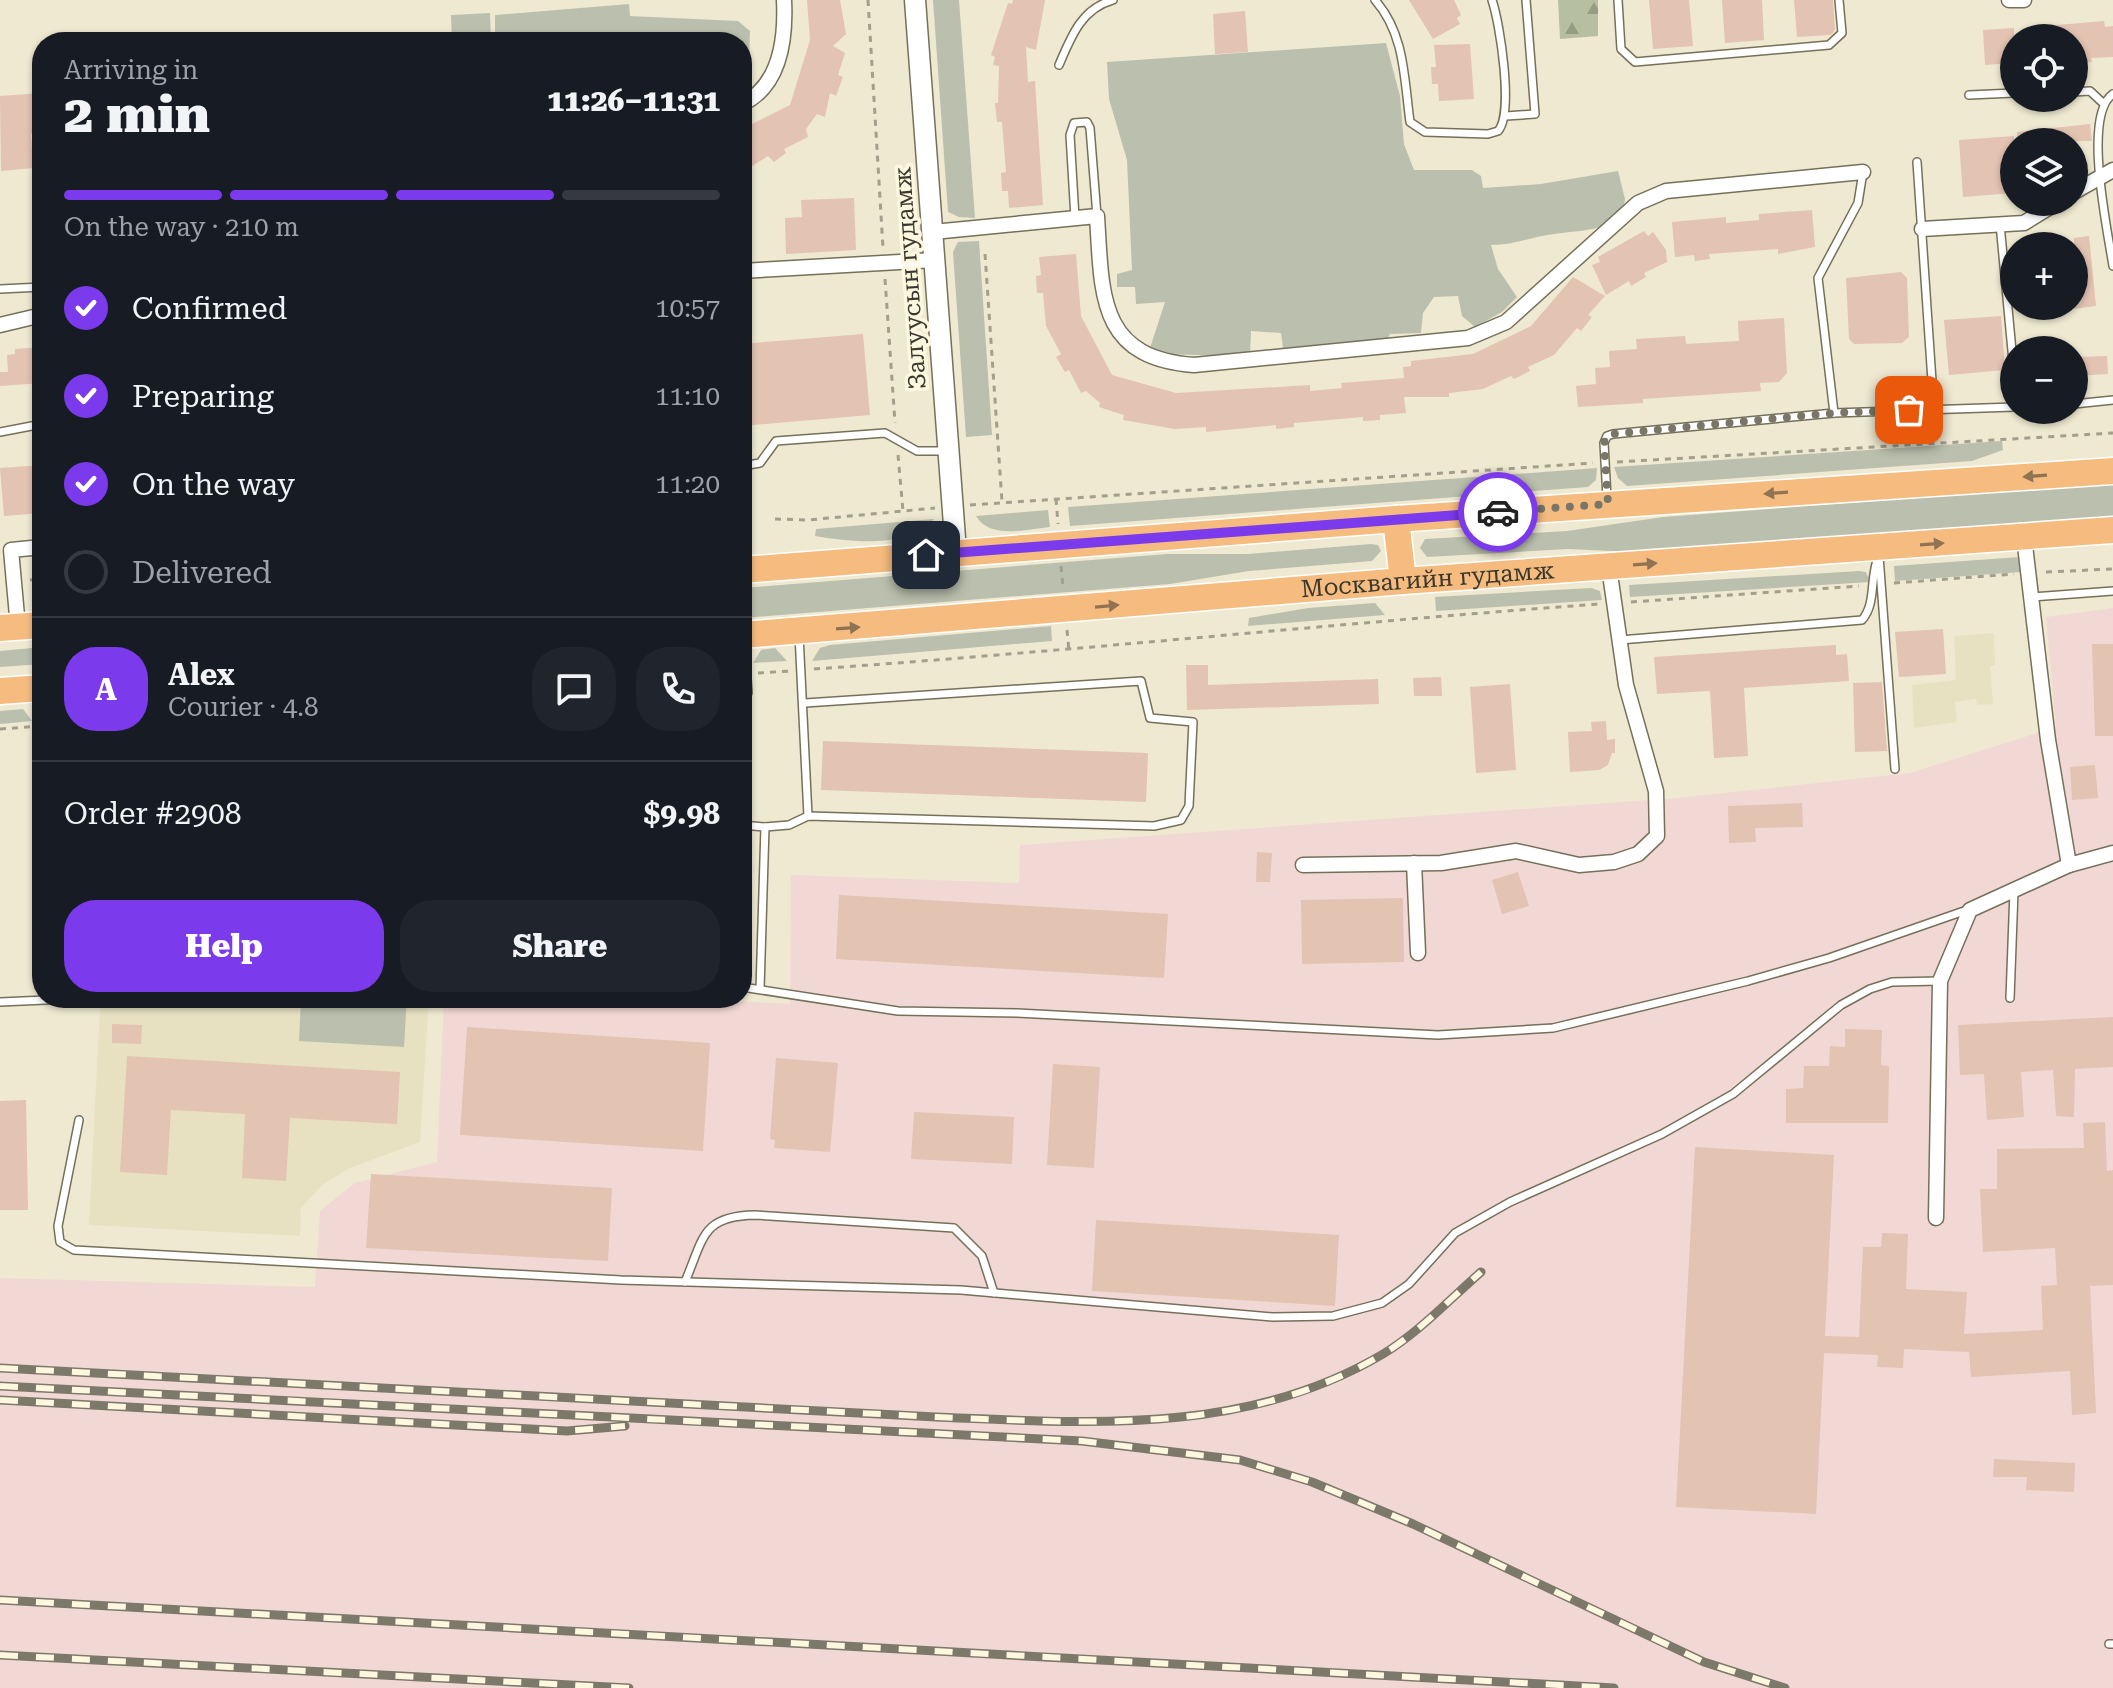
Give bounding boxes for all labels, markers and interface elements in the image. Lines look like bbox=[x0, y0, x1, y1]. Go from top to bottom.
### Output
map controls bbox=[2000, 24, 2088, 424]
button: locate bbox=[2000, 24, 2088, 112]
text: Arriving in bbox=[64, 55, 198, 85]
text: 11:26–11:31 bbox=[547, 83, 720, 118]
text: 2 min bbox=[64, 84, 210, 145]
button: layers bbox=[2000, 128, 2088, 216]
street label: Залуусын гудамж bbox=[888, 165, 932, 391]
text: On the way · 210 m bbox=[64, 212, 299, 242]
button: + bbox=[2000, 232, 2088, 320]
icon: check bbox=[64, 286, 108, 330]
text: Confirmed bbox=[132, 291, 287, 326]
text: 10:57 bbox=[655, 293, 720, 323]
button: − bbox=[2000, 336, 2088, 424]
icon: check bbox=[64, 374, 108, 418]
pin bbox=[1875, 376, 1943, 444]
text: Preparing bbox=[132, 379, 274, 414]
text: 11:10 bbox=[655, 381, 720, 411]
icon: bag bbox=[1887, 388, 1931, 432]
icon: check bbox=[64, 462, 108, 506]
text: On the way bbox=[132, 467, 295, 502]
text: 11:20 bbox=[655, 469, 720, 499]
one-way arrow bbox=[2022, 470, 2047, 483]
courier bbox=[1458, 472, 1538, 552]
one-way arrow bbox=[1763, 487, 1788, 500]
icon: car bbox=[1476, 490, 1520, 534]
pin bbox=[892, 521, 960, 589]
icon: home bbox=[904, 533, 948, 577]
one-way arrow bbox=[1920, 537, 1945, 550]
text: Delivered bbox=[132, 555, 271, 590]
street label: Москвагийн гудамж bbox=[1300, 556, 1556, 603]
one-way arrow bbox=[1633, 557, 1658, 570]
one-way arrow bbox=[1095, 600, 1120, 613]
one-way arrow bbox=[836, 621, 861, 634]
button: chat bbox=[532, 647, 616, 731]
button: phone bbox=[636, 647, 720, 731]
text: Alex bbox=[168, 657, 235, 692]
text: A bbox=[95, 672, 117, 707]
text: Courier · 4.8 bbox=[168, 692, 318, 722]
text: Order #2908 bbox=[64, 796, 242, 831]
text: $9.98 bbox=[643, 796, 720, 831]
button: Help bbox=[64, 900, 384, 992]
button: Share bbox=[400, 900, 720, 992]

